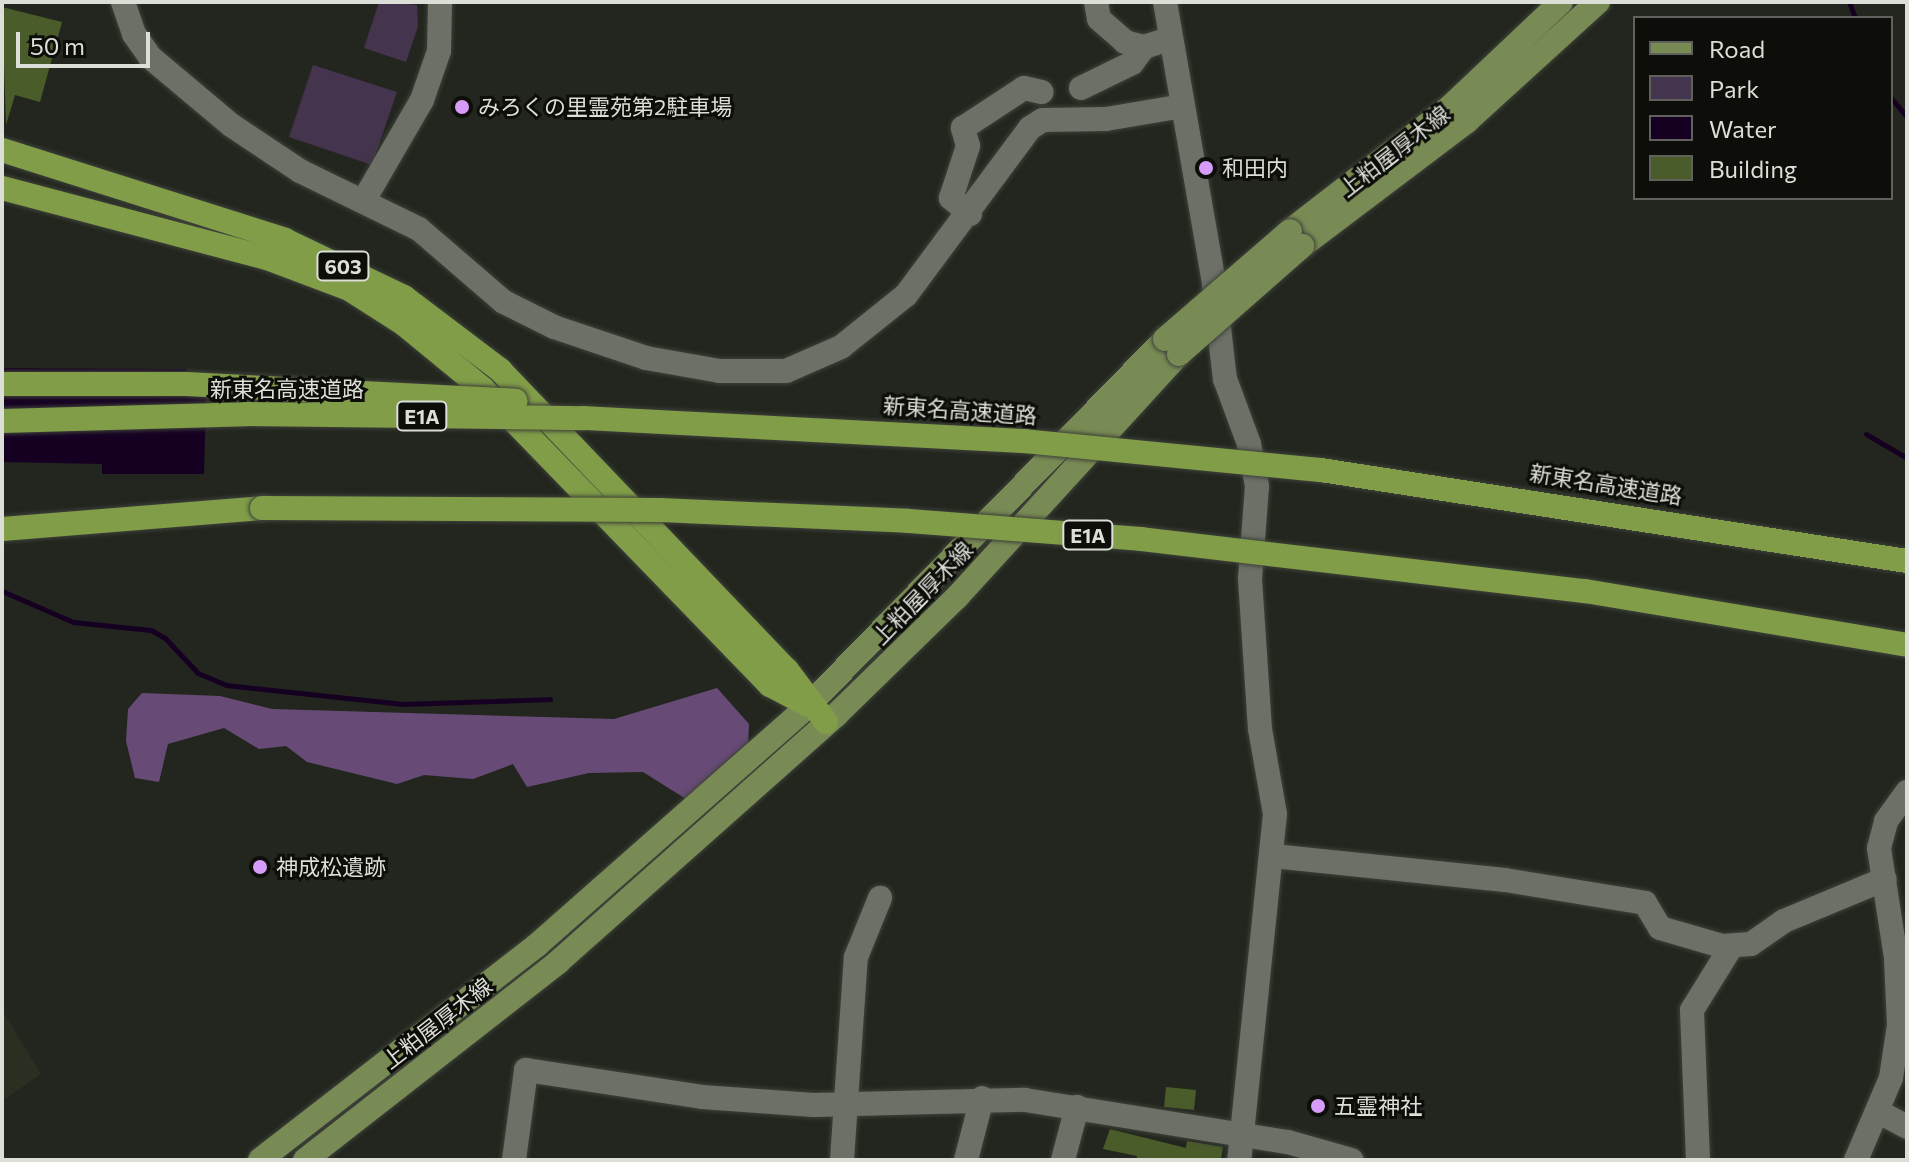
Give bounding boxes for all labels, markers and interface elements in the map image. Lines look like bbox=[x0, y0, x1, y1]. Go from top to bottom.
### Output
scale bar bbox=[20, 16, 154, 66]
legend bbox=[1633, 16, 1893, 200]
text: 50 m bbox=[30, 31, 85, 60]
text: Road bbox=[1709, 34, 1765, 63]
text: Park bbox=[1709, 74, 1759, 103]
place label: みろくの里霊苑第2駐車場 bbox=[478, 94, 732, 120]
marker: みろくの里霊苑第2駐車場 bbox=[453, 98, 471, 116]
street label: 上粕屋厚木線 bbox=[1334, 100, 1454, 202]
text: Water bbox=[1709, 114, 1777, 143]
text: Building bbox=[1709, 154, 1797, 183]
place label: 和田内 bbox=[1222, 155, 1288, 181]
marker: 和田内 bbox=[1197, 159, 1215, 177]
road number: 603 bbox=[315, 250, 371, 282]
street label: 新東名高速道路 bbox=[210, 376, 364, 402]
street label: 新東名高速道路 bbox=[882, 391, 1038, 429]
road number: E1A bbox=[396, 400, 448, 432]
street label: 新東名高速道路 bbox=[1528, 459, 1684, 509]
road number: E1A bbox=[1062, 519, 1114, 551]
street label: 上粕屋厚木線 bbox=[867, 536, 977, 650]
place label: 神成松遺跡 bbox=[276, 854, 386, 880]
marker: 神成松遺跡 bbox=[251, 858, 269, 876]
street label: 上粕屋厚木線 bbox=[377, 972, 497, 1074]
place label: 五霊神社 bbox=[1334, 1093, 1422, 1119]
marker: 五霊神社 bbox=[1309, 1097, 1327, 1115]

